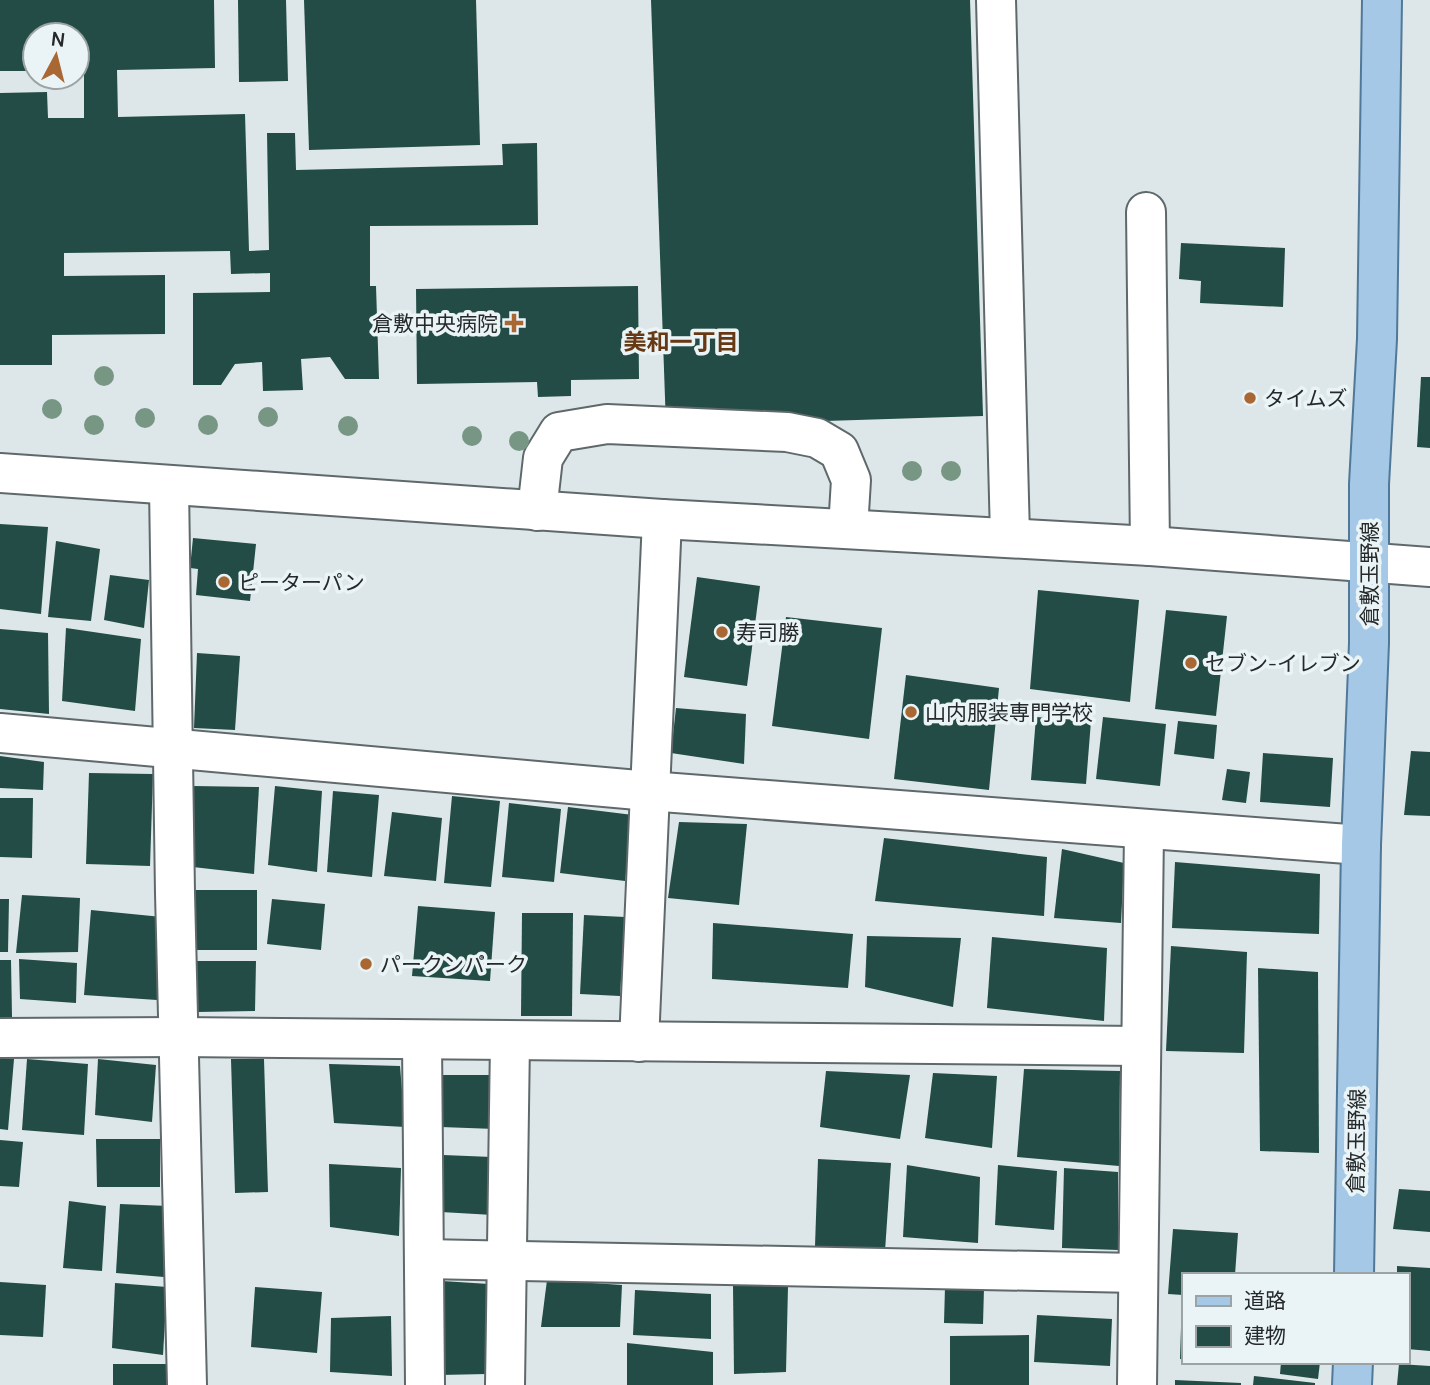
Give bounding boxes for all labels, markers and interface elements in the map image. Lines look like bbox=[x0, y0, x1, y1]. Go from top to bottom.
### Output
north arrow bbox=[21, 21, 91, 91]
text: N bbox=[50, 25, 66, 53]
place label: 倉敷中央病院 bbox=[372, 309, 498, 337]
marker: 倉敷中央病院 bbox=[504, 313, 524, 333]
district label: 美和一丁目 bbox=[624, 325, 739, 357]
place label: タイムズ bbox=[1264, 384, 1348, 412]
marker: タイムズ bbox=[1242, 390, 1258, 406]
street label: 倉敷玉野線 bbox=[1355, 522, 1383, 627]
place label: ピーターパン bbox=[238, 568, 365, 596]
marker: ピーターパン bbox=[216, 574, 232, 590]
place label: 寿司勝 bbox=[736, 618, 799, 646]
marker: 寿司勝 bbox=[714, 624, 730, 640]
place label: セブン-イレブン bbox=[1205, 649, 1361, 677]
marker: セブン-イレブン bbox=[1183, 655, 1199, 671]
place label: 山内服装専門学校 bbox=[925, 698, 1093, 726]
marker: 山内服装専門学校 bbox=[903, 704, 919, 720]
place label: パークンパーク bbox=[380, 950, 527, 978]
marker: パークンパーク bbox=[358, 956, 374, 972]
street label: 倉敷玉野線 bbox=[1341, 1088, 1371, 1194]
legend bbox=[1182, 1273, 1409, 1364]
text: 道路 bbox=[1244, 1286, 1286, 1314]
text: 建物 bbox=[1244, 1321, 1286, 1349]

